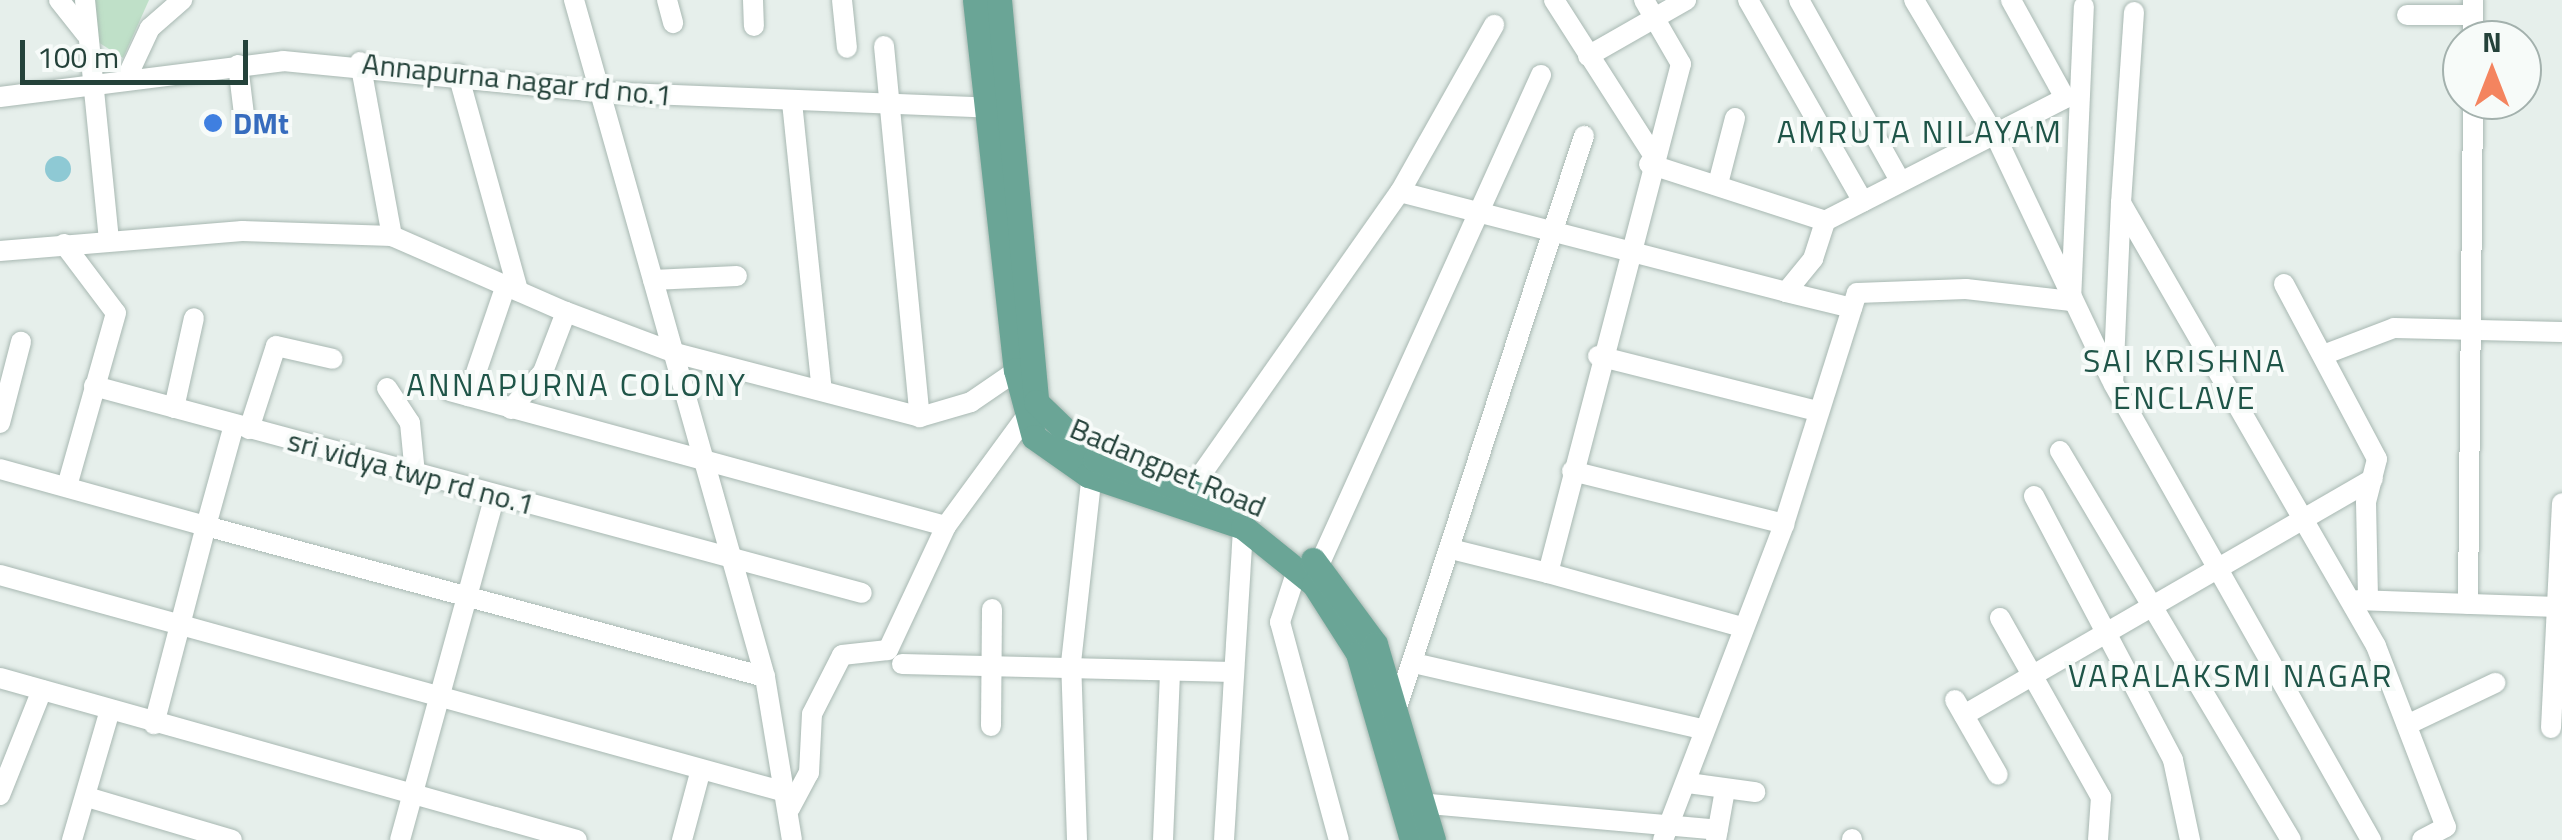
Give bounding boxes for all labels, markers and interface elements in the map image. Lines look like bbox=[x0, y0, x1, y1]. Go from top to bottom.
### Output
scale bar bbox=[25, 20, 252, 82]
north arrow bbox=[2442, 20, 2542, 120]
text: N bbox=[2482, 20, 2502, 63]
text: 100 m bbox=[37, 34, 119, 80]
street label: Annapurna nagar rd no.1 bbox=[360, 45, 674, 113]
place label: DMt bbox=[233, 105, 289, 141]
marker: DMt bbox=[202, 112, 224, 134]
district label: AMRUTA NILAYAM bbox=[1777, 112, 2063, 150]
district label: SAI KRISHNA ENCLAVE bbox=[2083, 342, 2287, 417]
district label: ANNAPURNA COLONY bbox=[406, 365, 748, 403]
street label: Badangpet Road bbox=[1065, 410, 1271, 524]
street label: sri vidya twp rd no.1 bbox=[284, 422, 538, 522]
district label: VARALAKSMI NAGAR bbox=[2068, 656, 2394, 694]

